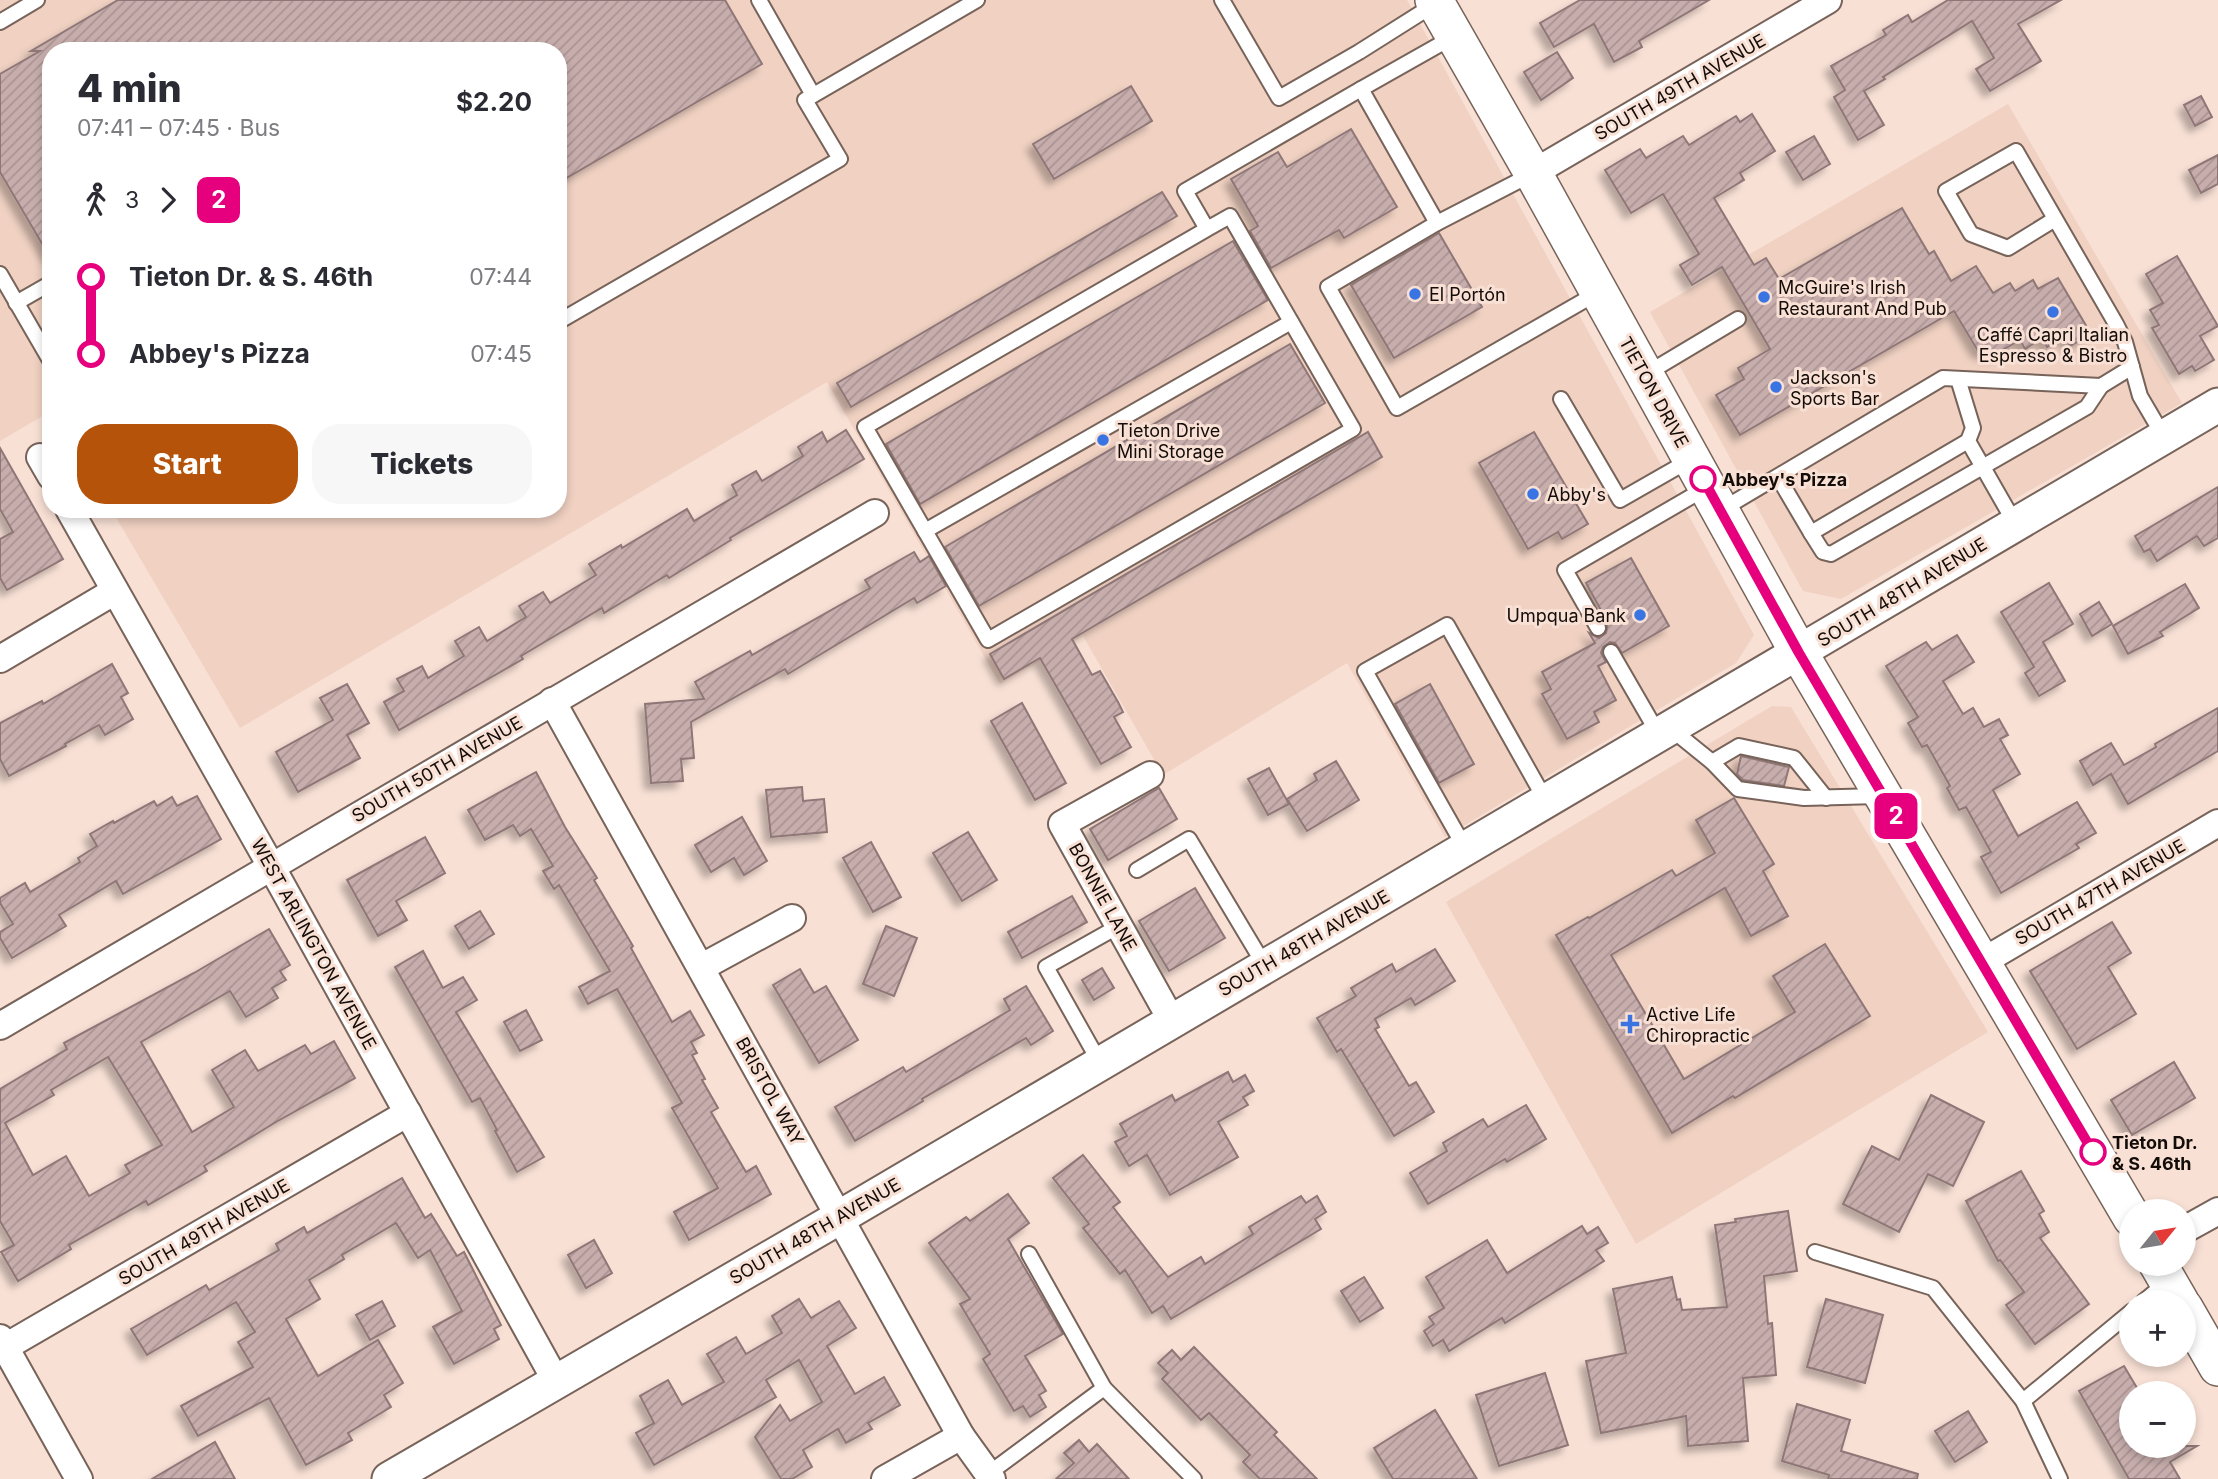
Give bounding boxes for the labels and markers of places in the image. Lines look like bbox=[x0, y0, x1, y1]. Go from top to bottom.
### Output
place label: McGuire's Irish Restaurant And Pub bbox=[1778, 277, 1947, 319]
place label: El Portón bbox=[1429, 284, 1506, 305]
marker: El Portón bbox=[1407, 286, 1423, 302]
marker: McGuire's Irish Restaurant And Pub bbox=[1756, 289, 1772, 305]
marker: Caffé Capri Italian Espresso & Bistro bbox=[2045, 304, 2061, 320]
place label: Caffé Capri Italian Espresso & Bistro bbox=[1977, 324, 2129, 366]
place label: Jackson's Sports Bar bbox=[1790, 367, 1880, 409]
marker: Jackson's Sports Bar bbox=[1768, 379, 1784, 395]
place label: Tieton Drive Mini Storage bbox=[1117, 420, 1224, 462]
marker: Tieton Drive Mini Storage bbox=[1095, 432, 1111, 448]
marker: Abbey's Pizza bbox=[1690, 466, 1716, 492]
place label: Abbey's Pizza bbox=[1722, 469, 1847, 490]
place label: Abby's bbox=[1547, 484, 1606, 505]
marker: Abby's bbox=[1525, 486, 1541, 502]
place label: Umpqua Bank bbox=[1507, 605, 1626, 626]
marker: Umpqua Bank bbox=[1632, 607, 1648, 623]
place label: Active Life Chiropractic bbox=[1646, 1004, 1750, 1046]
marker: Active Life Chiropractic bbox=[1620, 1014, 1640, 1034]
place label: Tieton Dr. & S. 46th bbox=[2112, 1132, 2198, 1174]
marker: Tieton Dr. & S. 46th bbox=[2080, 1139, 2106, 1165]

